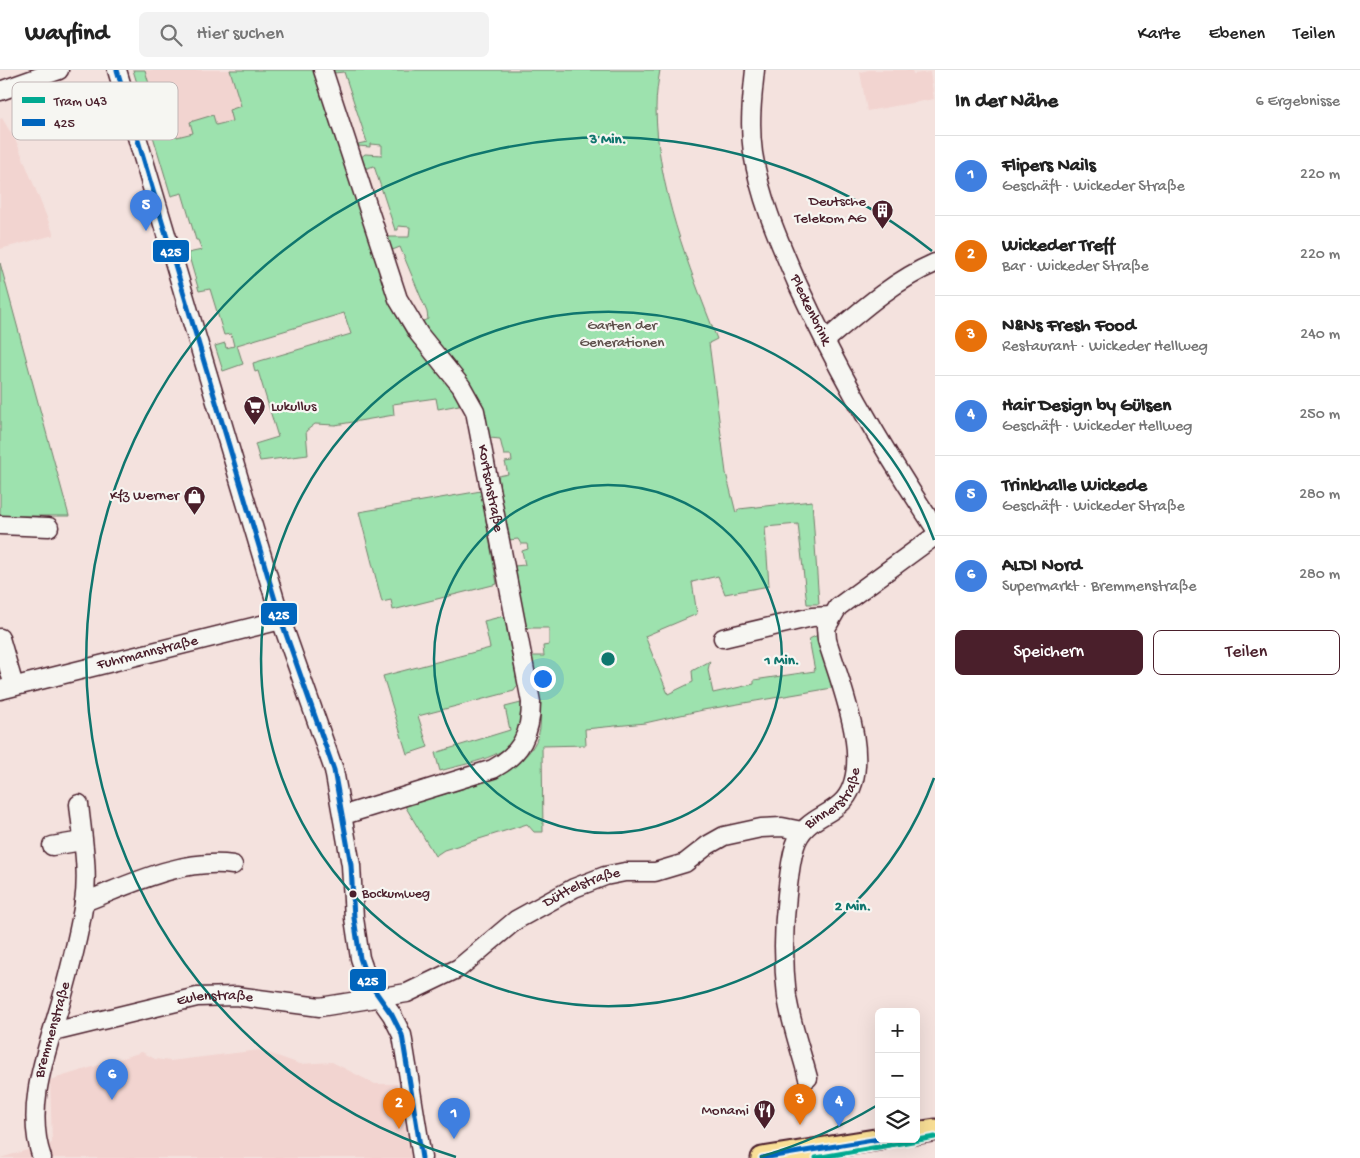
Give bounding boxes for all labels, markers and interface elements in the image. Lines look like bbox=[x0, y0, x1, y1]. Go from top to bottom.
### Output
search box bbox=[139, 12, 489, 57]
text: Wayfind bbox=[25, 20, 109, 49]
icon: search bbox=[157, 21, 185, 49]
text: Hier suchen bbox=[197, 23, 284, 46]
text: Karte bbox=[1138, 24, 1181, 45]
text: Ebenen bbox=[1209, 24, 1265, 45]
text: Teilen bbox=[1293, 24, 1335, 45]
legend bbox=[12, 82, 178, 140]
text: In der Nähe bbox=[955, 90, 1058, 115]
text: 6 Ergebnisse bbox=[1256, 93, 1340, 112]
text: Tram U43 bbox=[53, 94, 107, 111]
text: 425 bbox=[54, 116, 75, 133]
text: 3 Min. bbox=[589, 131, 626, 149]
text: Flipers Nails bbox=[1002, 155, 1096, 178]
text: 1 bbox=[968, 166, 974, 185]
text: 220 m bbox=[1300, 166, 1340, 185]
text: Geschäft · Wickeder Straße bbox=[1002, 178, 1185, 197]
pin: 5 bbox=[130, 190, 162, 231]
place label: Deutsche Telekom AG bbox=[793, 193, 867, 228]
building icon: Deutsche Telekom AG bbox=[870, 199, 894, 230]
text: Wickeder Treff bbox=[1002, 235, 1115, 258]
line badge: 425 bbox=[152, 239, 190, 263]
text: 425 bbox=[160, 245, 182, 262]
text: 2 bbox=[967, 246, 975, 265]
text: 220 m bbox=[1300, 246, 1340, 265]
text: Bar · Wickeder Straße bbox=[1002, 258, 1149, 277]
street label: Pleckenbrink bbox=[785, 271, 835, 350]
text: N&Ns Fresh Food bbox=[1002, 315, 1136, 338]
park label: Garten der Generationen bbox=[580, 317, 664, 352]
text: 3 bbox=[967, 326, 975, 345]
text: 240 m bbox=[1300, 326, 1340, 345]
text: Restaurant · Wickeder Hellweg bbox=[1002, 338, 1208, 357]
supermarket icon: Lukullus bbox=[243, 395, 267, 426]
text: Hair Design by Gülsen bbox=[1002, 395, 1171, 418]
place label: Lukullus bbox=[271, 398, 317, 416]
text: 4 bbox=[967, 406, 975, 425]
text: 250 m bbox=[1300, 406, 1340, 425]
text: Geschäft · Wickeder Hellweg bbox=[1002, 418, 1192, 437]
street label: Kortschstraße bbox=[473, 443, 507, 534]
text: Trinkhalle Wickede bbox=[1002, 475, 1147, 498]
shop icon: Kfz Werner bbox=[183, 484, 207, 515]
text: 5 bbox=[967, 486, 975, 505]
text: 280 m bbox=[1299, 486, 1340, 505]
place label: Kfz Werner bbox=[110, 487, 181, 505]
text: Geschäft · Wickeder Straße bbox=[1002, 498, 1185, 517]
text: ALDI Nord bbox=[1002, 555, 1082, 578]
text: 6 bbox=[967, 566, 975, 585]
text: 280 m bbox=[1299, 566, 1340, 585]
text: Supermarkt · Bremmenstraße bbox=[1002, 578, 1197, 597]
line badge: 425 bbox=[260, 602, 298, 626]
text: 425 bbox=[268, 608, 290, 625]
button: Speichern bbox=[955, 630, 1143, 675]
button: Teilen bbox=[1153, 630, 1340, 675]
street label: Fuhrmannstraße bbox=[94, 632, 200, 675]
centre of rings bbox=[599, 650, 617, 668]
text: 1 Min. bbox=[763, 652, 800, 670]
your location bbox=[530, 666, 556, 692]
street label: Binnerstraße bbox=[801, 766, 865, 834]
street label: Düttelstraße bbox=[539, 864, 622, 913]
place label: Bockumweg bbox=[361, 886, 430, 903]
marker: Bockumweg bbox=[348, 889, 358, 899]
text: 2 Min. bbox=[835, 898, 871, 916]
line badge: 425 bbox=[349, 968, 387, 992]
text: 425 bbox=[357, 974, 379, 991]
street label: Bremmenstraße bbox=[31, 980, 75, 1080]
street label: Eulenstraße bbox=[175, 987, 254, 1011]
map controls bbox=[875, 1008, 920, 1143]
button: + bbox=[875, 1008, 920, 1053]
button: − bbox=[875, 1053, 920, 1098]
pin: 6 bbox=[96, 1059, 128, 1100]
pin: 3 bbox=[784, 1084, 816, 1125]
pin: 4 bbox=[823, 1086, 855, 1127]
pin: 2 bbox=[383, 1088, 415, 1129]
pin: 1 bbox=[438, 1098, 470, 1139]
button: layers bbox=[875, 1098, 920, 1143]
restaurant icon: Monami bbox=[753, 1099, 777, 1130]
place label: Monami bbox=[701, 1102, 749, 1120]

